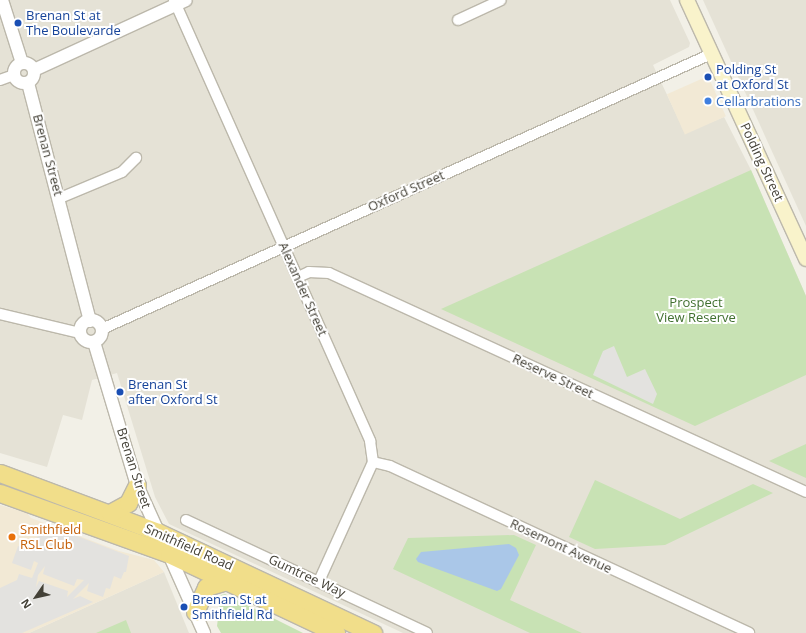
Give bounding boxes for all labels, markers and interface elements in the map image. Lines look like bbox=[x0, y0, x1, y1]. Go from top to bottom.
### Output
place label: Brenan St at The Boulevarde bbox=[26, 8, 121, 39]
marker: Brenan St at The Boulevarde bbox=[13, 18, 23, 28]
place label: Polding St at Oxford St bbox=[716, 62, 789, 93]
marker: Polding St at Oxford St bbox=[703, 72, 713, 82]
place label: Cellarbrations bbox=[716, 93, 801, 109]
marker: Cellarbrations bbox=[703, 96, 713, 106]
street label: Brenan Street bbox=[30, 112, 66, 198]
street label: Polding Street bbox=[737, 120, 787, 204]
street label: Oxford Street bbox=[365, 167, 447, 215]
street label: Alexander Street bbox=[275, 240, 331, 338]
park label: Prospect View Reserve bbox=[656, 295, 736, 326]
street label: Reserve Street bbox=[510, 350, 596, 402]
place label: Brenan St after Oxford St bbox=[128, 377, 218, 408]
marker: Brenan St after Oxford St bbox=[115, 387, 125, 397]
street label: Brenan Street bbox=[114, 426, 154, 510]
street label: Rosemont Avenue bbox=[508, 516, 614, 576]
street label: Smithfield Road bbox=[142, 520, 236, 574]
place label: Smithfield RSL Club bbox=[20, 522, 81, 553]
marker: Smithfield RSL Club bbox=[7, 532, 17, 542]
street label: Gumtree Way bbox=[266, 551, 348, 601]
north arrow bbox=[16, 577, 56, 617]
place label: Brenan St at Smithfield Rd bbox=[192, 592, 273, 623]
text: N bbox=[17, 596, 34, 612]
marker: Brenan St at Smithfield Rd bbox=[179, 602, 189, 612]

